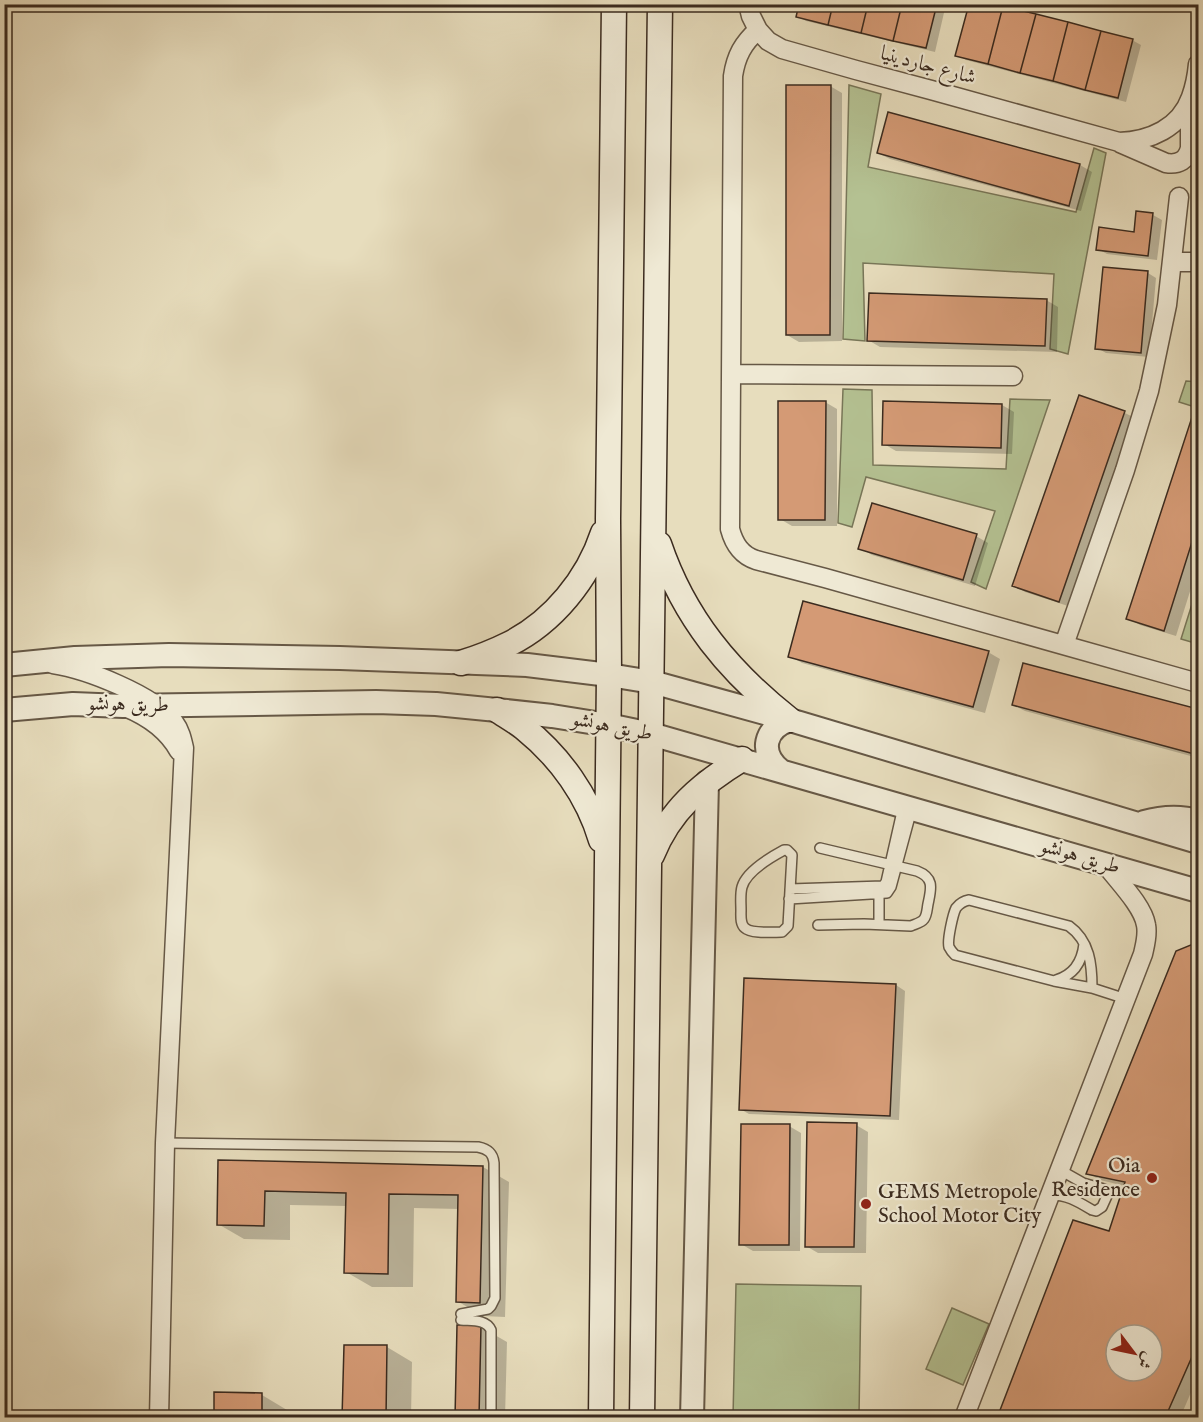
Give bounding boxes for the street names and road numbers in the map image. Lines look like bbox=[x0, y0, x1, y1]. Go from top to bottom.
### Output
street label: شارع جاردينيا bbox=[876, 40, 979, 95]
street label: طريق هونشو bbox=[85, 691, 169, 719]
street label: طريق هونشو bbox=[567, 706, 655, 748]
street label: طريق هونشو bbox=[1035, 832, 1123, 881]

